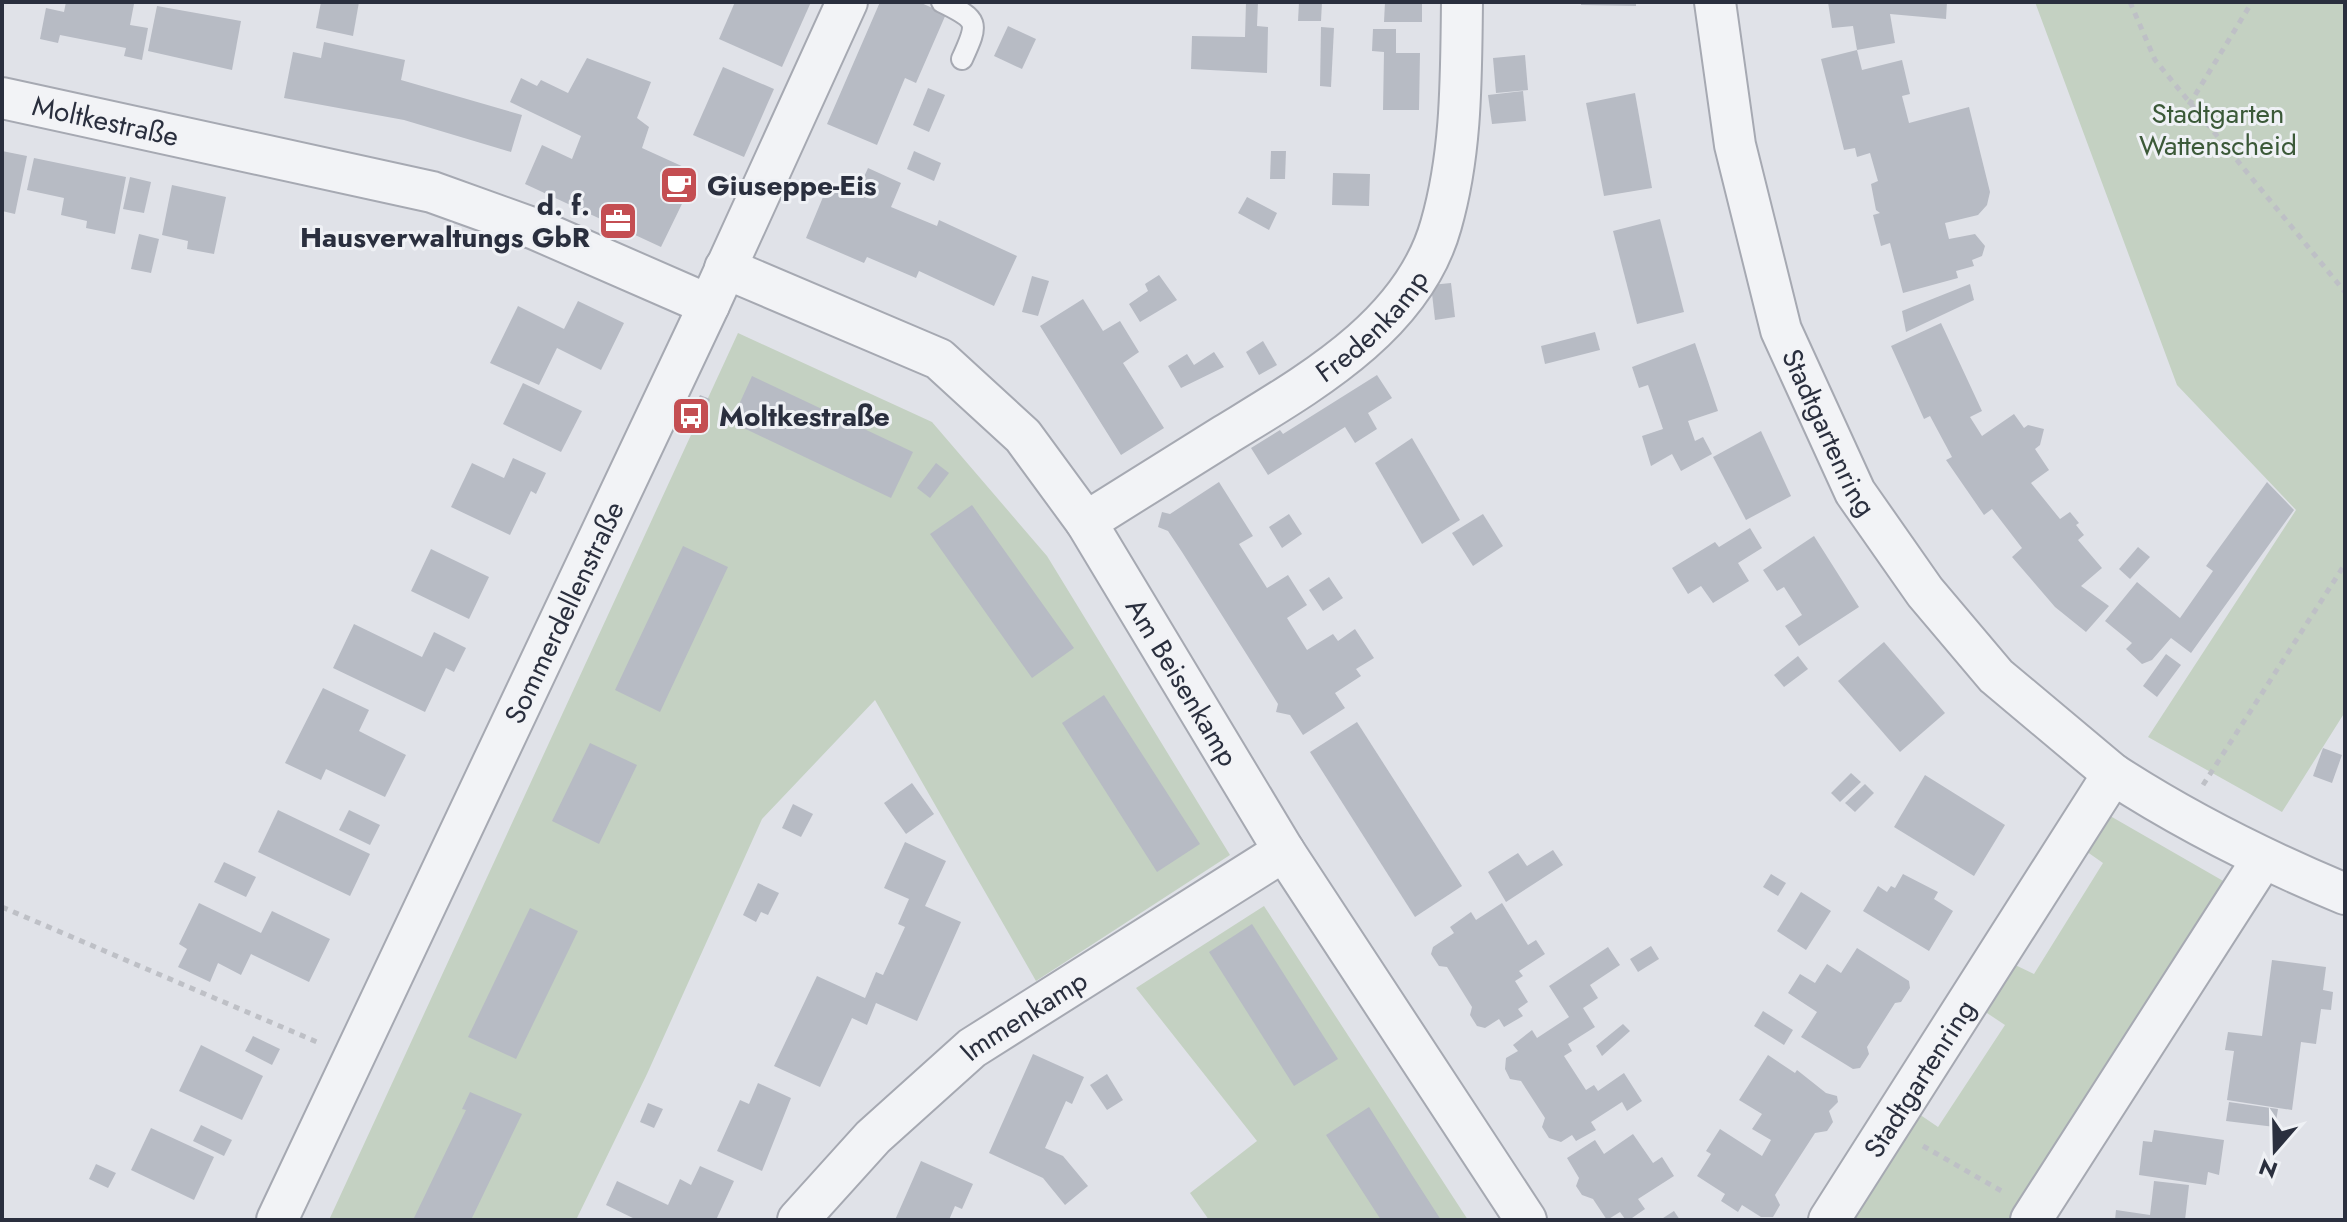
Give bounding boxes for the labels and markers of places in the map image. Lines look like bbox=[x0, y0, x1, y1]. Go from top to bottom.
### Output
cafe icon: Giuseppe-Eis bbox=[658, 164, 700, 206]
place label: Giuseppe-Eis bbox=[707, 165, 877, 206]
place label: d. f. Hausverwaltungs GbR bbox=[300, 185, 590, 258]
office icon: d. f. Hausverwaltungs GbR bbox=[597, 200, 639, 242]
bus stop icon: Moltkestraße bbox=[670, 395, 712, 437]
place label: Moltkestraße bbox=[719, 396, 890, 437]

